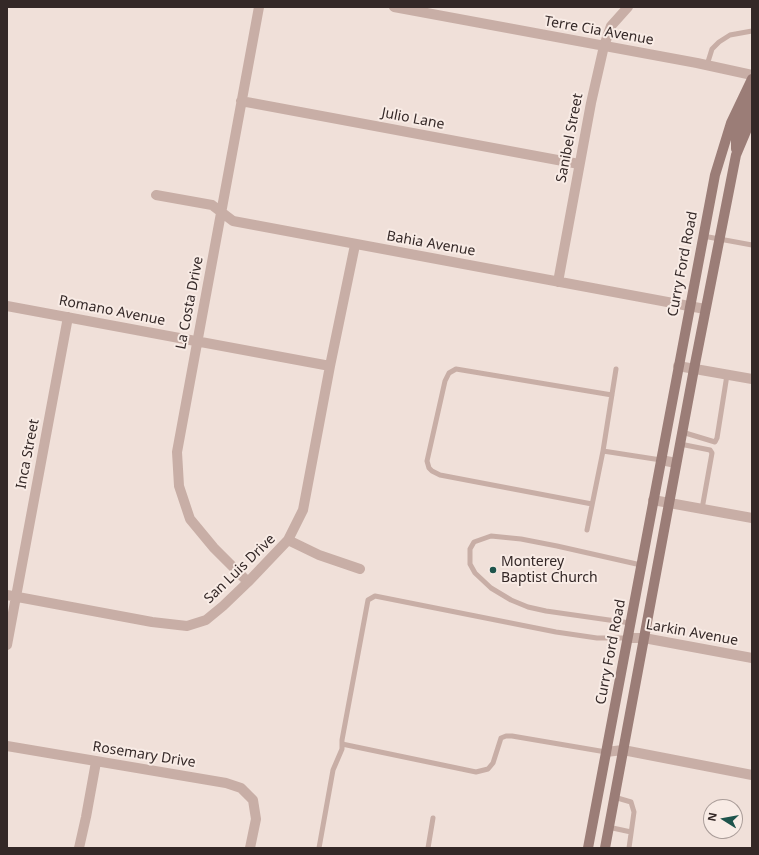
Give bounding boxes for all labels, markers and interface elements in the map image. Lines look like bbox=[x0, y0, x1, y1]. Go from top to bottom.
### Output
street label: Terre Cia Avenue bbox=[543, 13, 655, 49]
street label: Sanibel Street bbox=[553, 92, 587, 184]
street label: Julio Lane bbox=[380, 105, 446, 133]
street label: Curry Ford Road bbox=[665, 210, 701, 318]
street label: Bahia Avenue bbox=[385, 228, 477, 260]
street label: La Costa Drive bbox=[173, 255, 207, 351]
street label: Romano Avenue bbox=[57, 292, 167, 330]
street label: Inca Street bbox=[13, 418, 43, 490]
street label: San Luis Drive bbox=[201, 531, 279, 607]
place label: Monterey Baptist Church bbox=[501, 554, 598, 586]
marker: Monterey Baptist Church bbox=[488, 565, 498, 575]
street label: Curry Ford Road bbox=[593, 598, 629, 706]
street label: Larkin Avenue bbox=[644, 617, 740, 649]
street label: Rosemary Drive bbox=[91, 739, 197, 771]
north arrow bbox=[703, 799, 743, 839]
text: N bbox=[703, 811, 720, 823]

